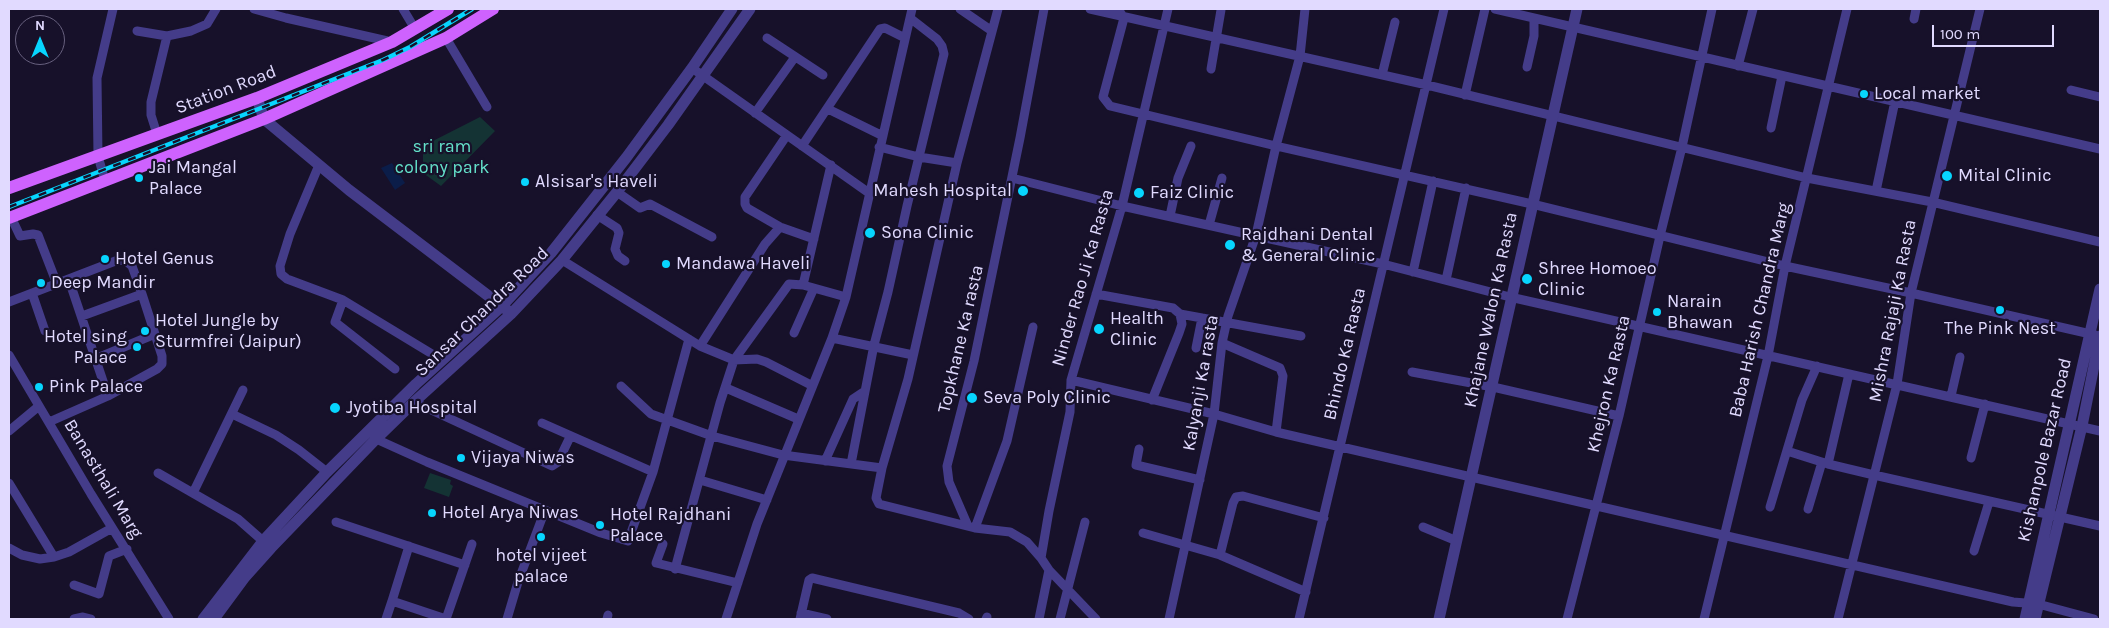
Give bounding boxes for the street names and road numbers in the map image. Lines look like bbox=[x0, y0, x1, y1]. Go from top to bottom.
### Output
street label: Station Road bbox=[173, 61, 279, 119]
street label: Ninder Rao Ji Ka Rasta bbox=[1047, 187, 1119, 369]
street label: Baba Harish Chandra Marg bbox=[1725, 200, 1795, 420]
street label: Khajane Walon Ka Rasta bbox=[1460, 210, 1522, 410]
street label: Mishra Rajaji Ka Rasta bbox=[1865, 218, 1921, 404]
street label: Sansar Chandra Road bbox=[411, 243, 553, 381]
street label: Topkhane Ka rasta bbox=[934, 263, 988, 415]
street label: Bhindo Ka Rasta bbox=[1319, 286, 1371, 422]
street label: Kalyanji Ka rasta bbox=[1178, 313, 1224, 453]
street label: Khejron Ka Rasta bbox=[1583, 313, 1635, 455]
street label: Kishanpole Bazar Road bbox=[2013, 356, 2077, 544]
street label: Banasthali Marg bbox=[59, 416, 147, 542]

